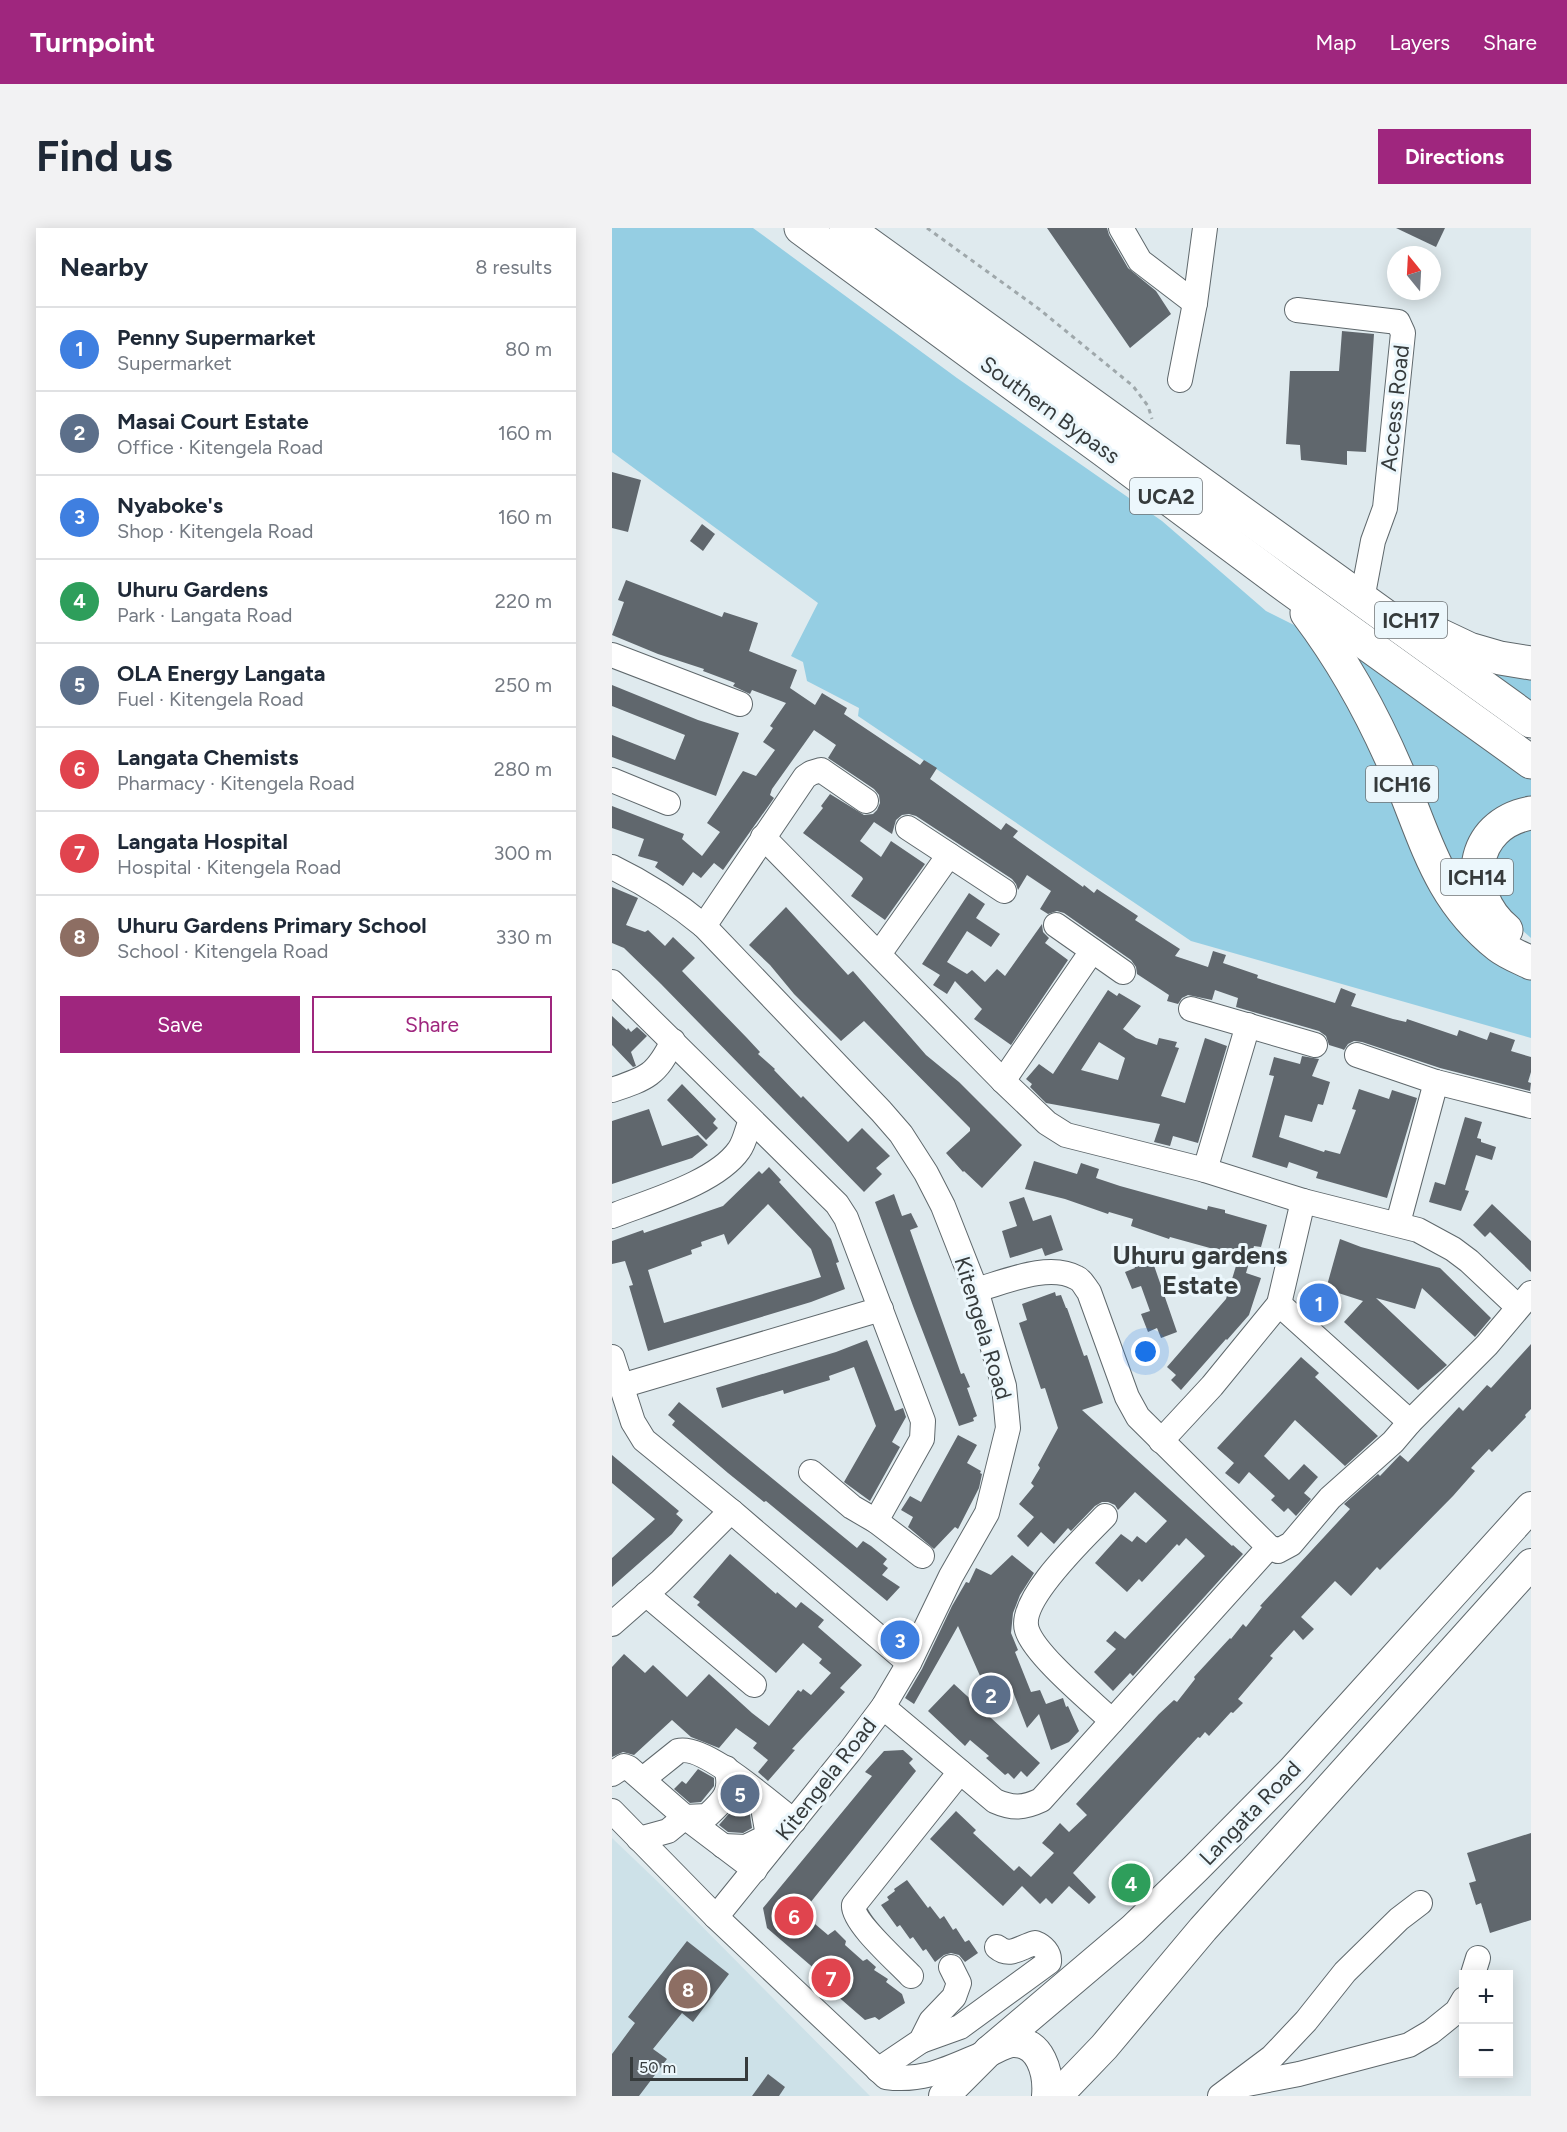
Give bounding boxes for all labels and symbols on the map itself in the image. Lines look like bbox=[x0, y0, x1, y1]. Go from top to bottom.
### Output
north arrow bbox=[1387, 246, 1441, 300]
street label: Access Road bbox=[1375, 343, 1415, 473]
street label: Southern Bypass bbox=[975, 350, 1125, 470]
road number: UCA2 bbox=[1130, 478, 1202, 514]
road number: ICH17 bbox=[1375, 602, 1447, 638]
road number: ICH16 bbox=[1366, 766, 1438, 802]
road number: ICH14 bbox=[1441, 859, 1513, 895]
district label: Uhuru gardens Estate bbox=[1113, 1239, 1287, 1301]
street label: Kitengela Road bbox=[948, 1253, 1018, 1403]
pin: 1 bbox=[1300, 1280, 1338, 1326]
your location bbox=[1131, 1337, 1160, 1366]
pin: 3 bbox=[880, 1618, 920, 1662]
pin: 2 bbox=[972, 1672, 1010, 1718]
street label: Kitengela Road bbox=[770, 1712, 882, 1846]
street label: Langata Road bbox=[1194, 1755, 1306, 1871]
pin: 5 bbox=[720, 1772, 760, 1816]
pin: 4 bbox=[1112, 1860, 1150, 1906]
pin: 6 bbox=[774, 1894, 813, 1938]
pin: 7 bbox=[812, 1956, 850, 2000]
pin: 8 bbox=[668, 1966, 708, 2012]
scale bar bbox=[630, 2054, 748, 2082]

